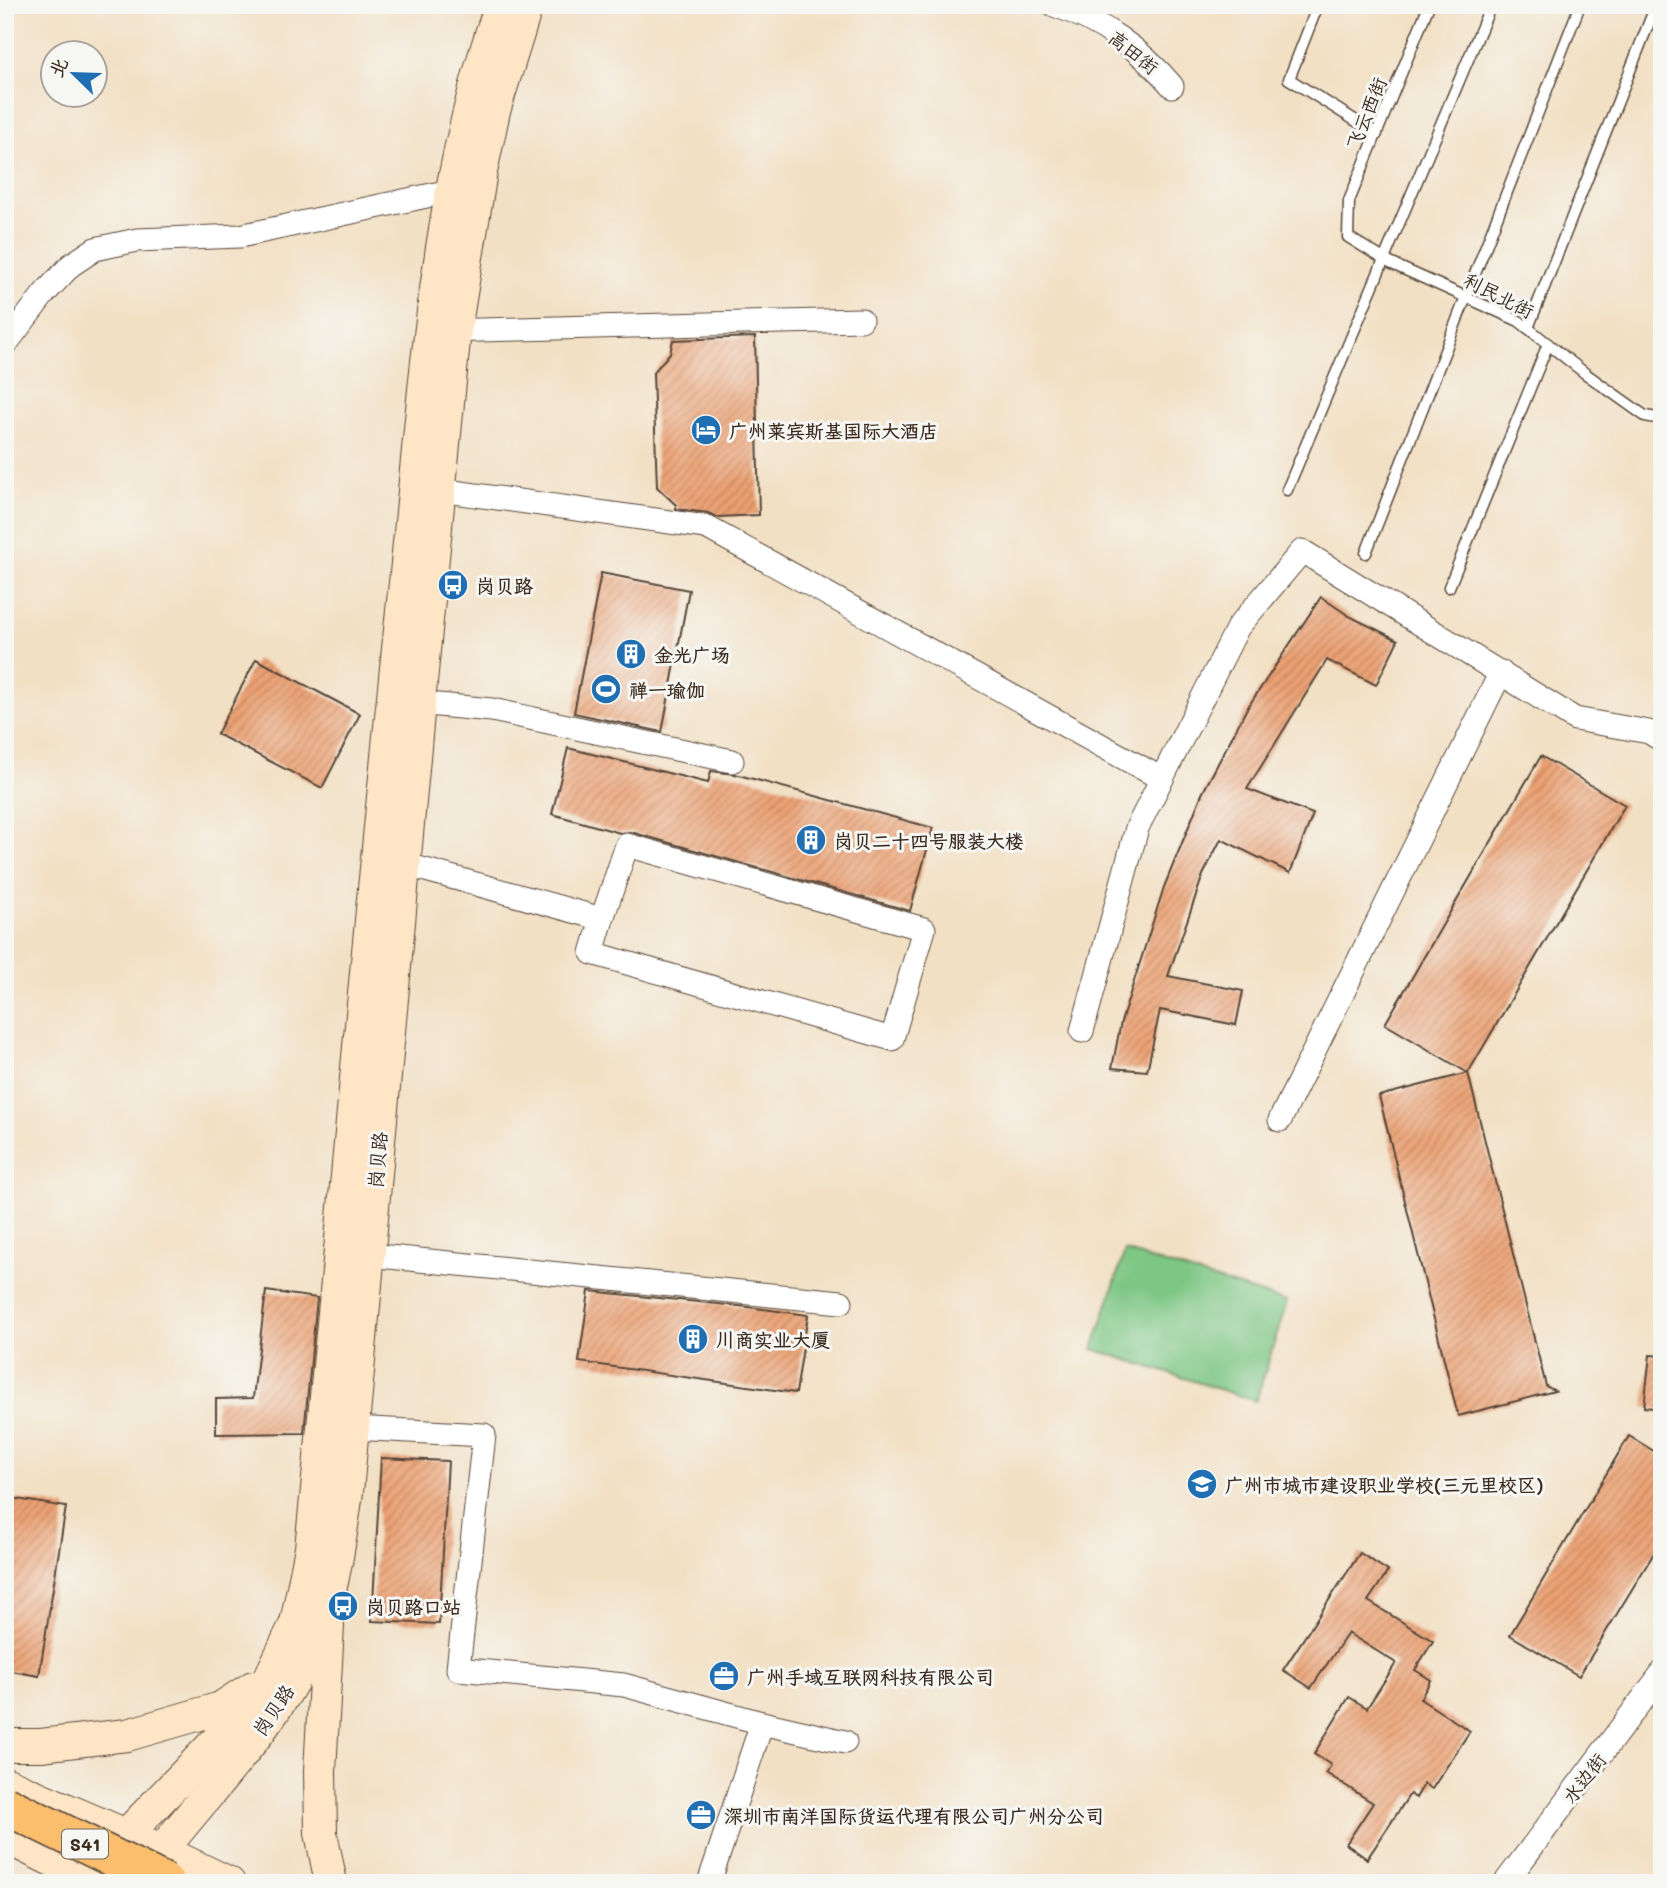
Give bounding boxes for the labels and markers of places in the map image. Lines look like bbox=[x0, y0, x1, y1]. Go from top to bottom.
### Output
hotel icon: 广州莱宾斯基国际大酒店 bbox=[689, 413, 723, 447]
place label: 广州莱宾斯基国际大酒店 bbox=[729, 418, 938, 443]
bus stop icon: 岗贝路 bbox=[436, 568, 470, 602]
place label: 岗贝路 bbox=[476, 573, 533, 598]
building icon: 金光广场 bbox=[614, 637, 648, 671]
place label: 金光广场 bbox=[654, 642, 730, 667]
sports icon: 禅一瑜伽 bbox=[589, 672, 623, 706]
place label: 禅一瑜伽 bbox=[629, 677, 705, 702]
building icon: 岗贝二十四号服装大楼 bbox=[794, 823, 828, 857]
place label: 岗贝二十四号服装大楼 bbox=[834, 828, 1024, 853]
building icon: 川商实业大厦 bbox=[676, 1322, 710, 1356]
place label: 川商实业大厦 bbox=[716, 1327, 830, 1352]
school or university icon: 广州市城市建设职业学校(三元里校区) bbox=[1185, 1467, 1219, 1501]
place label: 广州市城市建设职业学校(三元里校区) bbox=[1225, 1472, 1543, 1497]
bus stop icon: 岗贝路口站 bbox=[326, 1589, 360, 1623]
place label: 岗贝路口站 bbox=[366, 1594, 461, 1619]
office icon: 广州手域互联网科技有限公司 bbox=[707, 1659, 741, 1693]
place label: 广州手域互联网科技有限公司 bbox=[747, 1664, 994, 1689]
office icon: 深圳市南洋国际货运代理有限公司广州分公司 bbox=[684, 1798, 718, 1832]
place label: 深圳市南洋国际货运代理有限公司广州分公司 bbox=[724, 1803, 1104, 1828]

